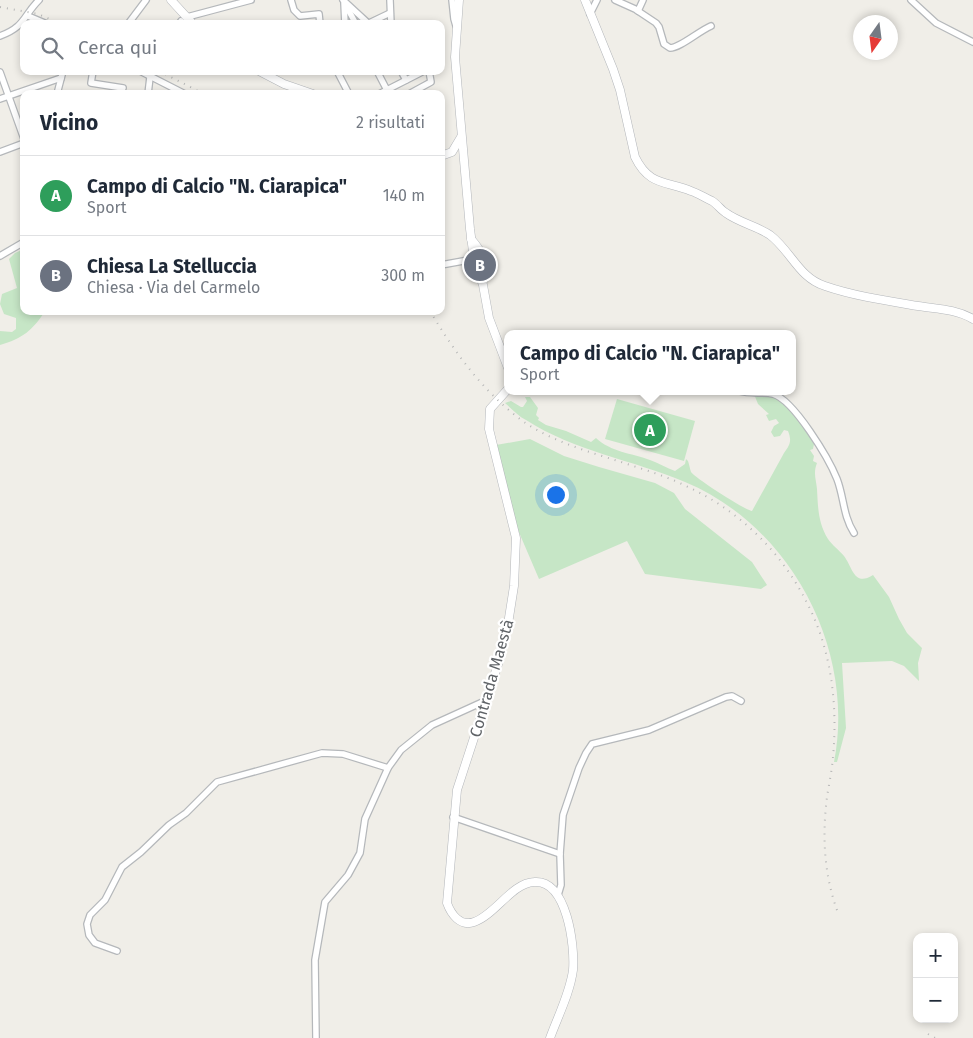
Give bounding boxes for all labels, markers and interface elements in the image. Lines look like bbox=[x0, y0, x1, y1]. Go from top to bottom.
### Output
north arrow bbox=[853, 15, 898, 60]
search box bbox=[20, 20, 445, 75]
icon: search bbox=[38, 34, 66, 62]
text: Cerca qui bbox=[78, 36, 157, 59]
text: Vicino bbox=[40, 110, 98, 136]
text: 2 risultati bbox=[356, 113, 425, 132]
text: Campo di Calcio "N. Ciarapica" bbox=[87, 175, 347, 198]
text: A bbox=[51, 186, 61, 205]
text: 140 m bbox=[383, 186, 425, 205]
text: Sport bbox=[87, 198, 127, 217]
pin: B bbox=[464, 246, 496, 284]
text: Chiesa La Stelluccia bbox=[87, 255, 257, 278]
text: B bbox=[51, 266, 61, 285]
text: 300 m bbox=[381, 266, 425, 285]
text: Chiesa · Via del Carmelo bbox=[87, 278, 260, 297]
popup bbox=[504, 330, 796, 395]
text: Campo di Calcio "N. Ciarapica" bbox=[520, 342, 780, 365]
text: Sport bbox=[520, 365, 559, 384]
pin: A bbox=[634, 411, 666, 449]
your location bbox=[543, 482, 569, 508]
street label: Contrada Maestà bbox=[466, 617, 517, 739]
map controls bbox=[913, 933, 958, 1023]
button: + bbox=[913, 933, 958, 978]
button: − bbox=[913, 978, 958, 1023]

